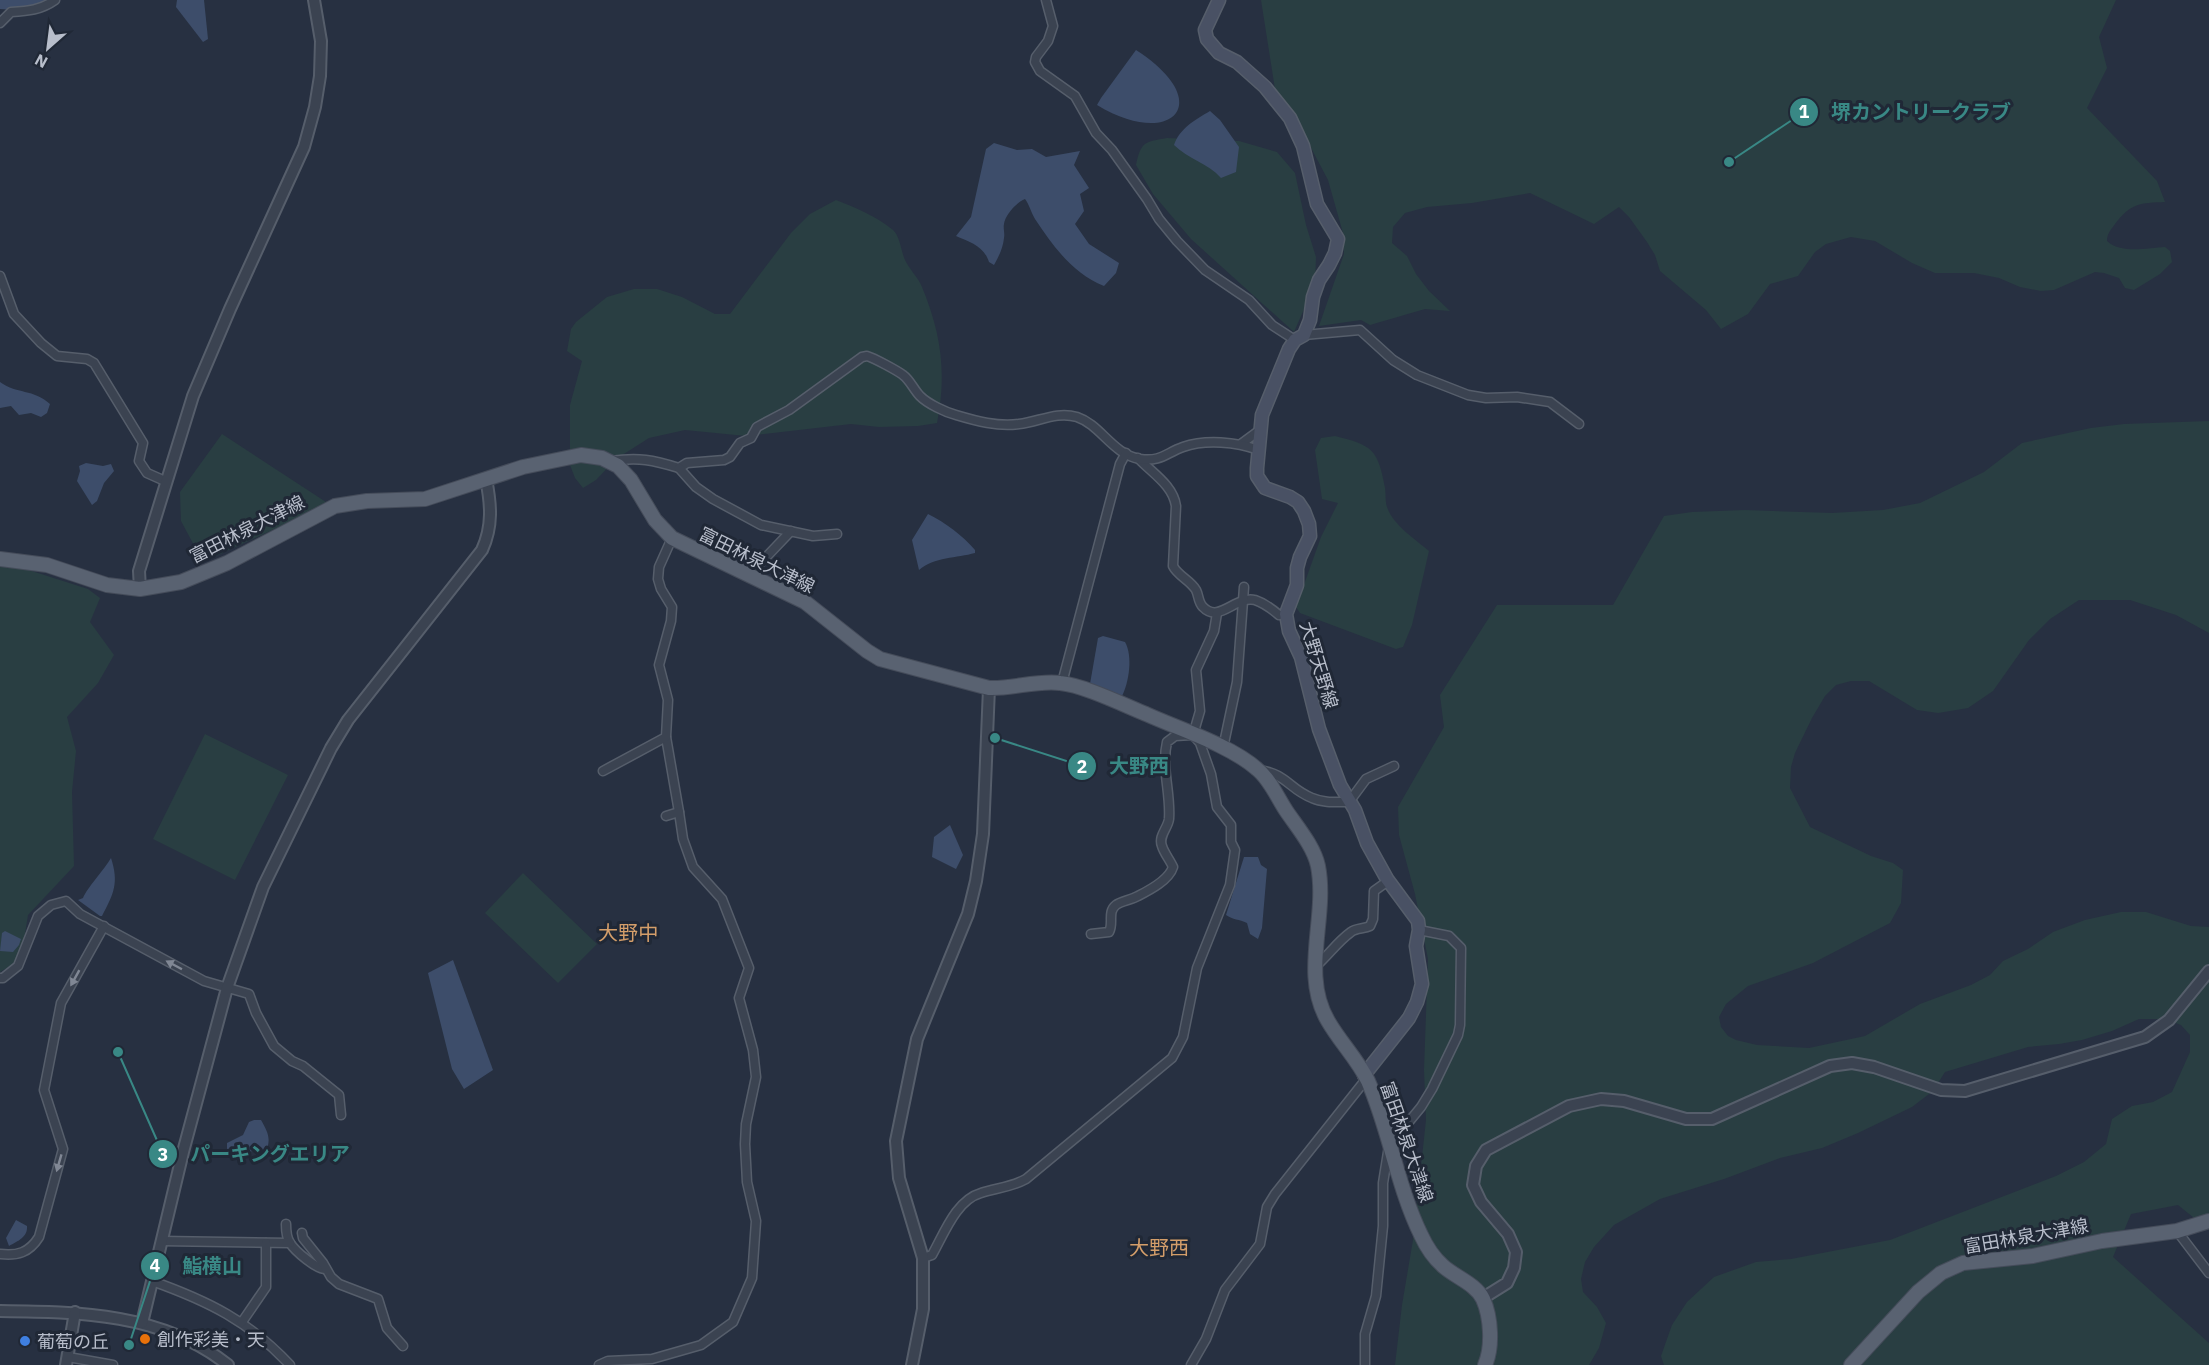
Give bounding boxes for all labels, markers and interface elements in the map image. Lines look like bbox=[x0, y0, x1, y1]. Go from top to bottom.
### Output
north arrow bbox=[18, 18, 78, 78]
text: N bbox=[31, 50, 51, 73]
callout: 堺カントリークラブ bbox=[1789, 93, 2023, 131]
text: 堺カントリークラブ bbox=[1831, 98, 2011, 125]
text: 1 bbox=[1799, 100, 1810, 123]
street label: 富田林泉大津線 bbox=[186, 490, 308, 568]
street label: 富田林泉大津線 bbox=[695, 522, 819, 598]
street label: 大野天野線 bbox=[1295, 619, 1343, 711]
callout: 大野西 bbox=[1067, 747, 1181, 785]
text: 大野西 bbox=[1109, 752, 1169, 779]
text: 2 bbox=[1077, 755, 1087, 778]
district label: 大野中 bbox=[598, 919, 658, 946]
one-way arrow bbox=[165, 960, 182, 970]
one-way arrow bbox=[70, 969, 80, 986]
street label: 富田林泉大津線 bbox=[1376, 1079, 1438, 1205]
callout: パーキングエリア bbox=[148, 1135, 362, 1173]
text: パーキングエリア bbox=[190, 1140, 350, 1167]
text: 3 bbox=[158, 1143, 168, 1166]
one-way arrow bbox=[54, 1154, 63, 1172]
street label: 富田林泉大津線 bbox=[1962, 1214, 2090, 1258]
district label: 大野西 bbox=[1129, 1234, 1189, 1261]
callout: 鮨横山 bbox=[140, 1247, 254, 1285]
text: 鮨横山 bbox=[182, 1252, 242, 1279]
text: 4 bbox=[150, 1254, 161, 1277]
place label: 創作彩美・天 bbox=[157, 1328, 265, 1351]
place label: 葡萄の丘 bbox=[37, 1330, 109, 1353]
marker: 創作彩美・天 bbox=[138, 1332, 152, 1346]
marker: 葡萄の丘 bbox=[18, 1334, 32, 1348]

